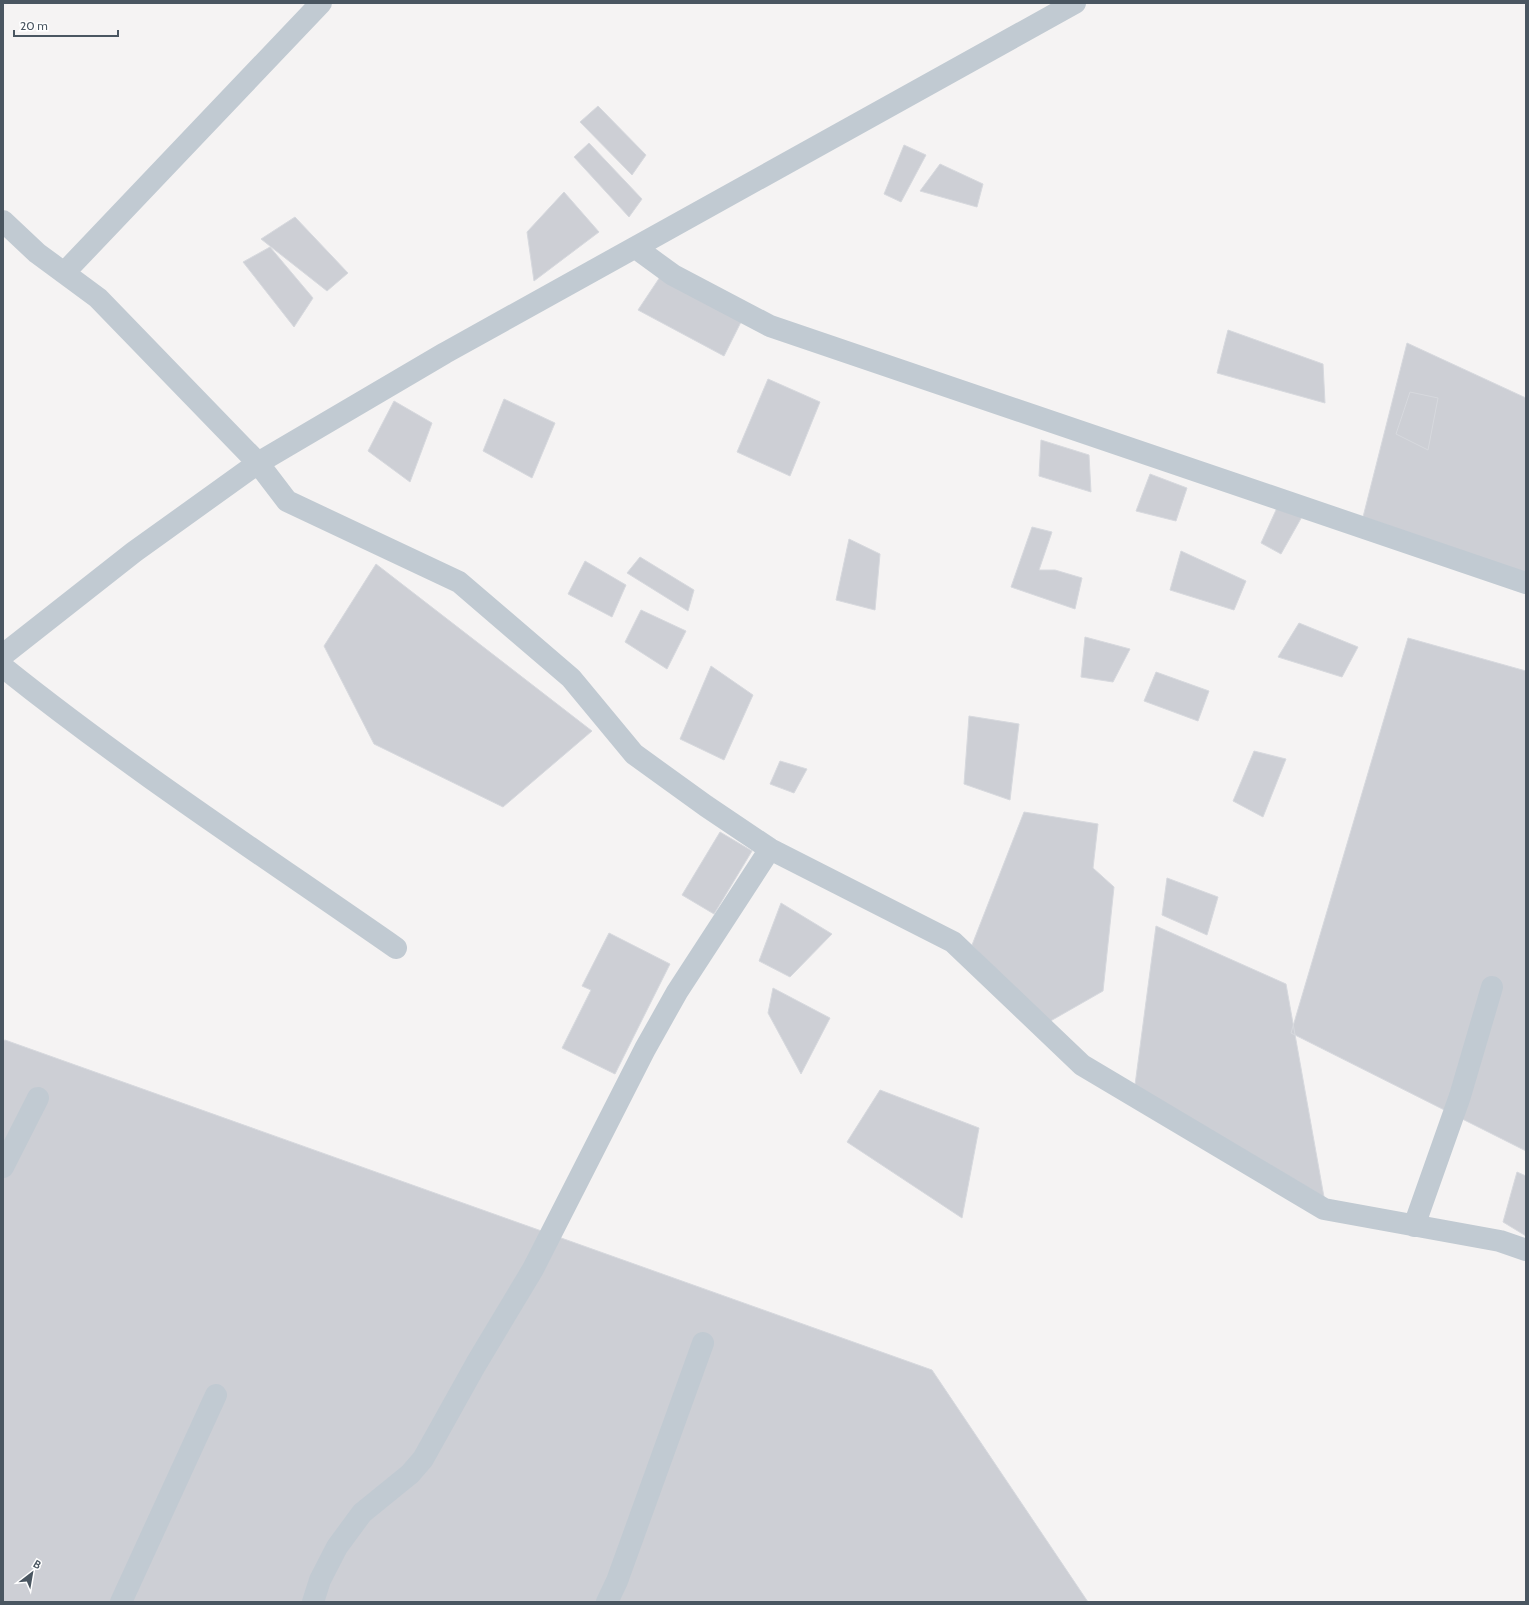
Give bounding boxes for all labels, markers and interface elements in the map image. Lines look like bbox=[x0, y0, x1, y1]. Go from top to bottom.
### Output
scale bar bbox=[14, 12, 118, 38]
text: 20 m bbox=[20, 18, 48, 33]
north arrow bbox=[12, 1553, 52, 1593]
text: B bbox=[31, 1557, 44, 1572]

